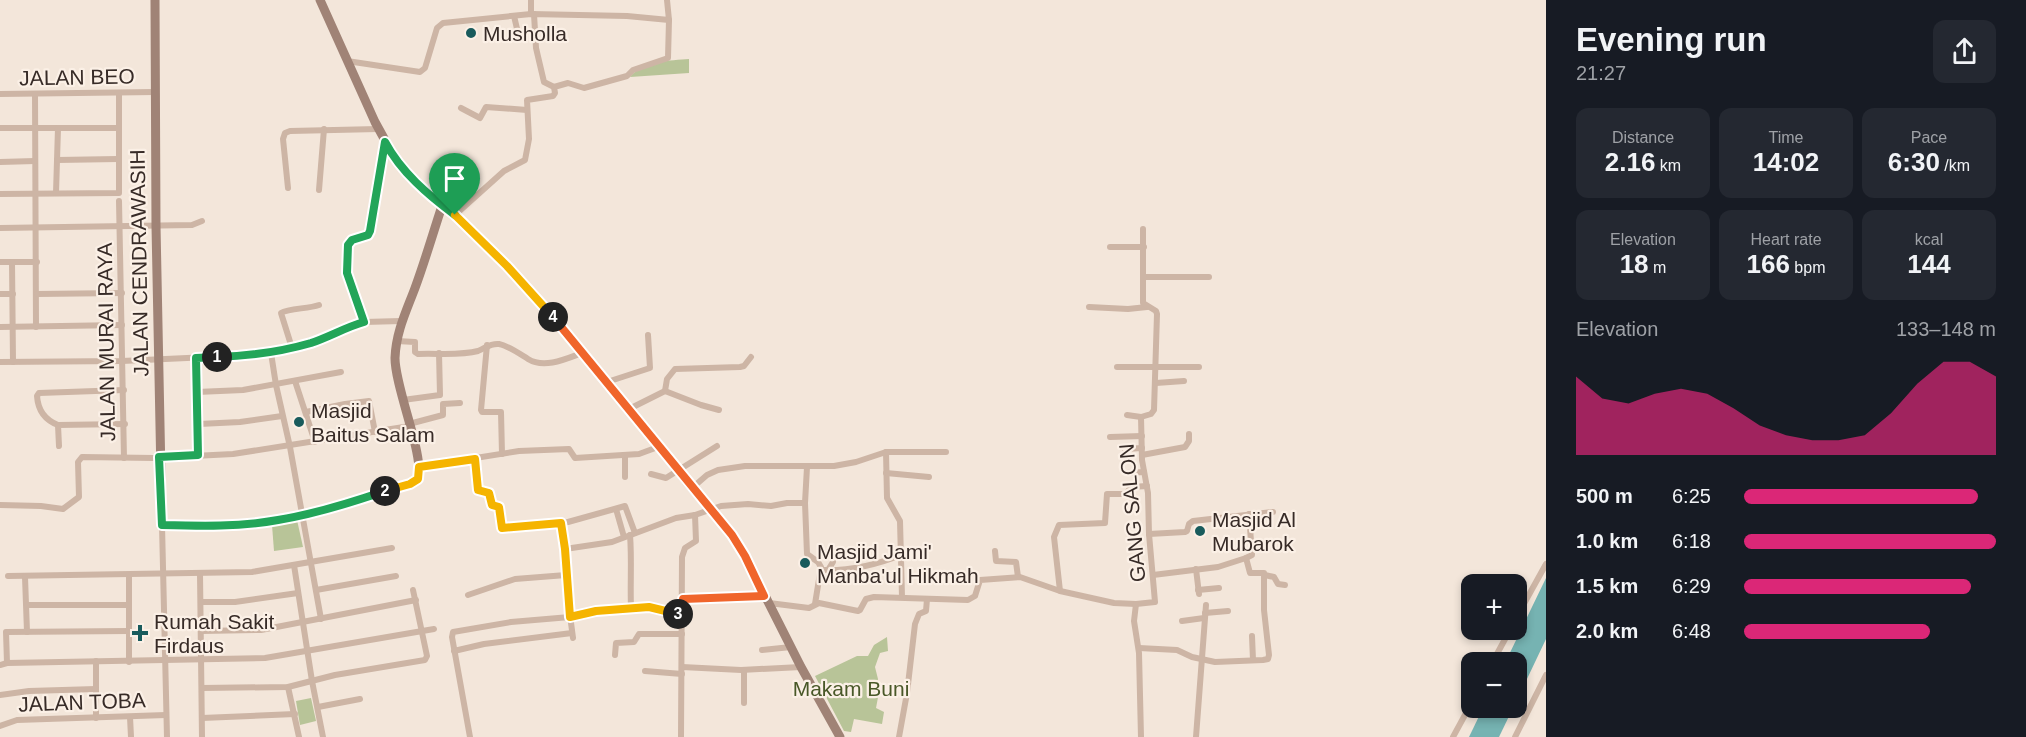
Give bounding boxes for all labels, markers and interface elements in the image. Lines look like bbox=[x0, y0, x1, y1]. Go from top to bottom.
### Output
button: share bbox=[1933, 20, 1996, 83]
text: Evening run bbox=[1576, 21, 1767, 58]
place label: Musholla bbox=[483, 22, 567, 45]
marker: Musholla bbox=[464, 26, 478, 40]
text: 21:27 bbox=[1576, 62, 1626, 84]
street label: JALAN BEO bbox=[19, 64, 135, 90]
text: Distance bbox=[1612, 129, 1674, 146]
text: Time bbox=[1769, 129, 1803, 146]
text: Pace bbox=[1911, 129, 1947, 146]
text: 2.16 bbox=[1605, 147, 1655, 177]
text: 14:02 bbox=[1753, 147, 1819, 177]
text: 6:30 bbox=[1888, 147, 1940, 177]
street label: JALAN CENDRAWASIH bbox=[126, 149, 152, 377]
pin bbox=[429, 153, 480, 215]
text: km bbox=[1655, 157, 1681, 174]
text: /km bbox=[1940, 157, 1970, 174]
icon: arrive bbox=[438, 162, 471, 195]
text: Elevation bbox=[1610, 231, 1676, 248]
text: Heart rate bbox=[1750, 231, 1822, 248]
text: kcal bbox=[1915, 231, 1943, 248]
street label: JALAN MURAI RAYA bbox=[93, 242, 119, 442]
text: 18 bbox=[1620, 249, 1649, 279]
text: 166 bbox=[1747, 249, 1790, 279]
text: 144 bbox=[1907, 249, 1951, 279]
text: m bbox=[1649, 259, 1666, 276]
text: bpm bbox=[1790, 259, 1825, 276]
pin: 4 bbox=[538, 302, 568, 332]
text: 4 bbox=[549, 308, 557, 325]
text: Elevation bbox=[1576, 318, 1658, 340]
text: 133–148 m bbox=[1896, 318, 1996, 340]
pin: 1 bbox=[202, 342, 232, 372]
text: 1 bbox=[213, 348, 221, 365]
place label: Masjid Baitus Salam bbox=[311, 399, 435, 446]
marker: Masjid Baitus Salam bbox=[292, 415, 306, 429]
street label: GANG SALON bbox=[1114, 443, 1150, 583]
pin: 2 bbox=[370, 476, 400, 506]
text: 2 bbox=[381, 482, 389, 499]
text: 500 m bbox=[1576, 485, 1633, 507]
text: 6:25 bbox=[1672, 485, 1711, 507]
place label: Masjid Al Mubarok bbox=[1212, 508, 1296, 555]
marker: Masjid Al Mubarok bbox=[1193, 524, 1207, 538]
text: 1.0 km bbox=[1576, 530, 1638, 552]
text: 6:18 bbox=[1672, 530, 1711, 552]
place label: Masjid Jami' Manba'ul Hikmah bbox=[817, 540, 979, 587]
marker: Masjid Jami' Manba'ul Hikmah bbox=[798, 556, 812, 570]
map controls bbox=[1461, 574, 1527, 718]
button: + bbox=[1461, 574, 1527, 640]
text: 1.5 km bbox=[1576, 575, 1638, 597]
text: 6:29 bbox=[1672, 575, 1711, 597]
pin: 3 bbox=[663, 599, 693, 629]
text: 3 bbox=[674, 605, 682, 622]
place label: Rumah Sakit Firdaus bbox=[154, 610, 274, 657]
text: 2.0 km bbox=[1576, 620, 1638, 642]
text: 6:48 bbox=[1672, 620, 1711, 642]
marker: Rumah Sakit Firdaus bbox=[131, 624, 149, 642]
button: − bbox=[1461, 652, 1527, 718]
park label: Makam Buni bbox=[793, 677, 909, 700]
street label: JALAN TOBA bbox=[18, 688, 146, 716]

